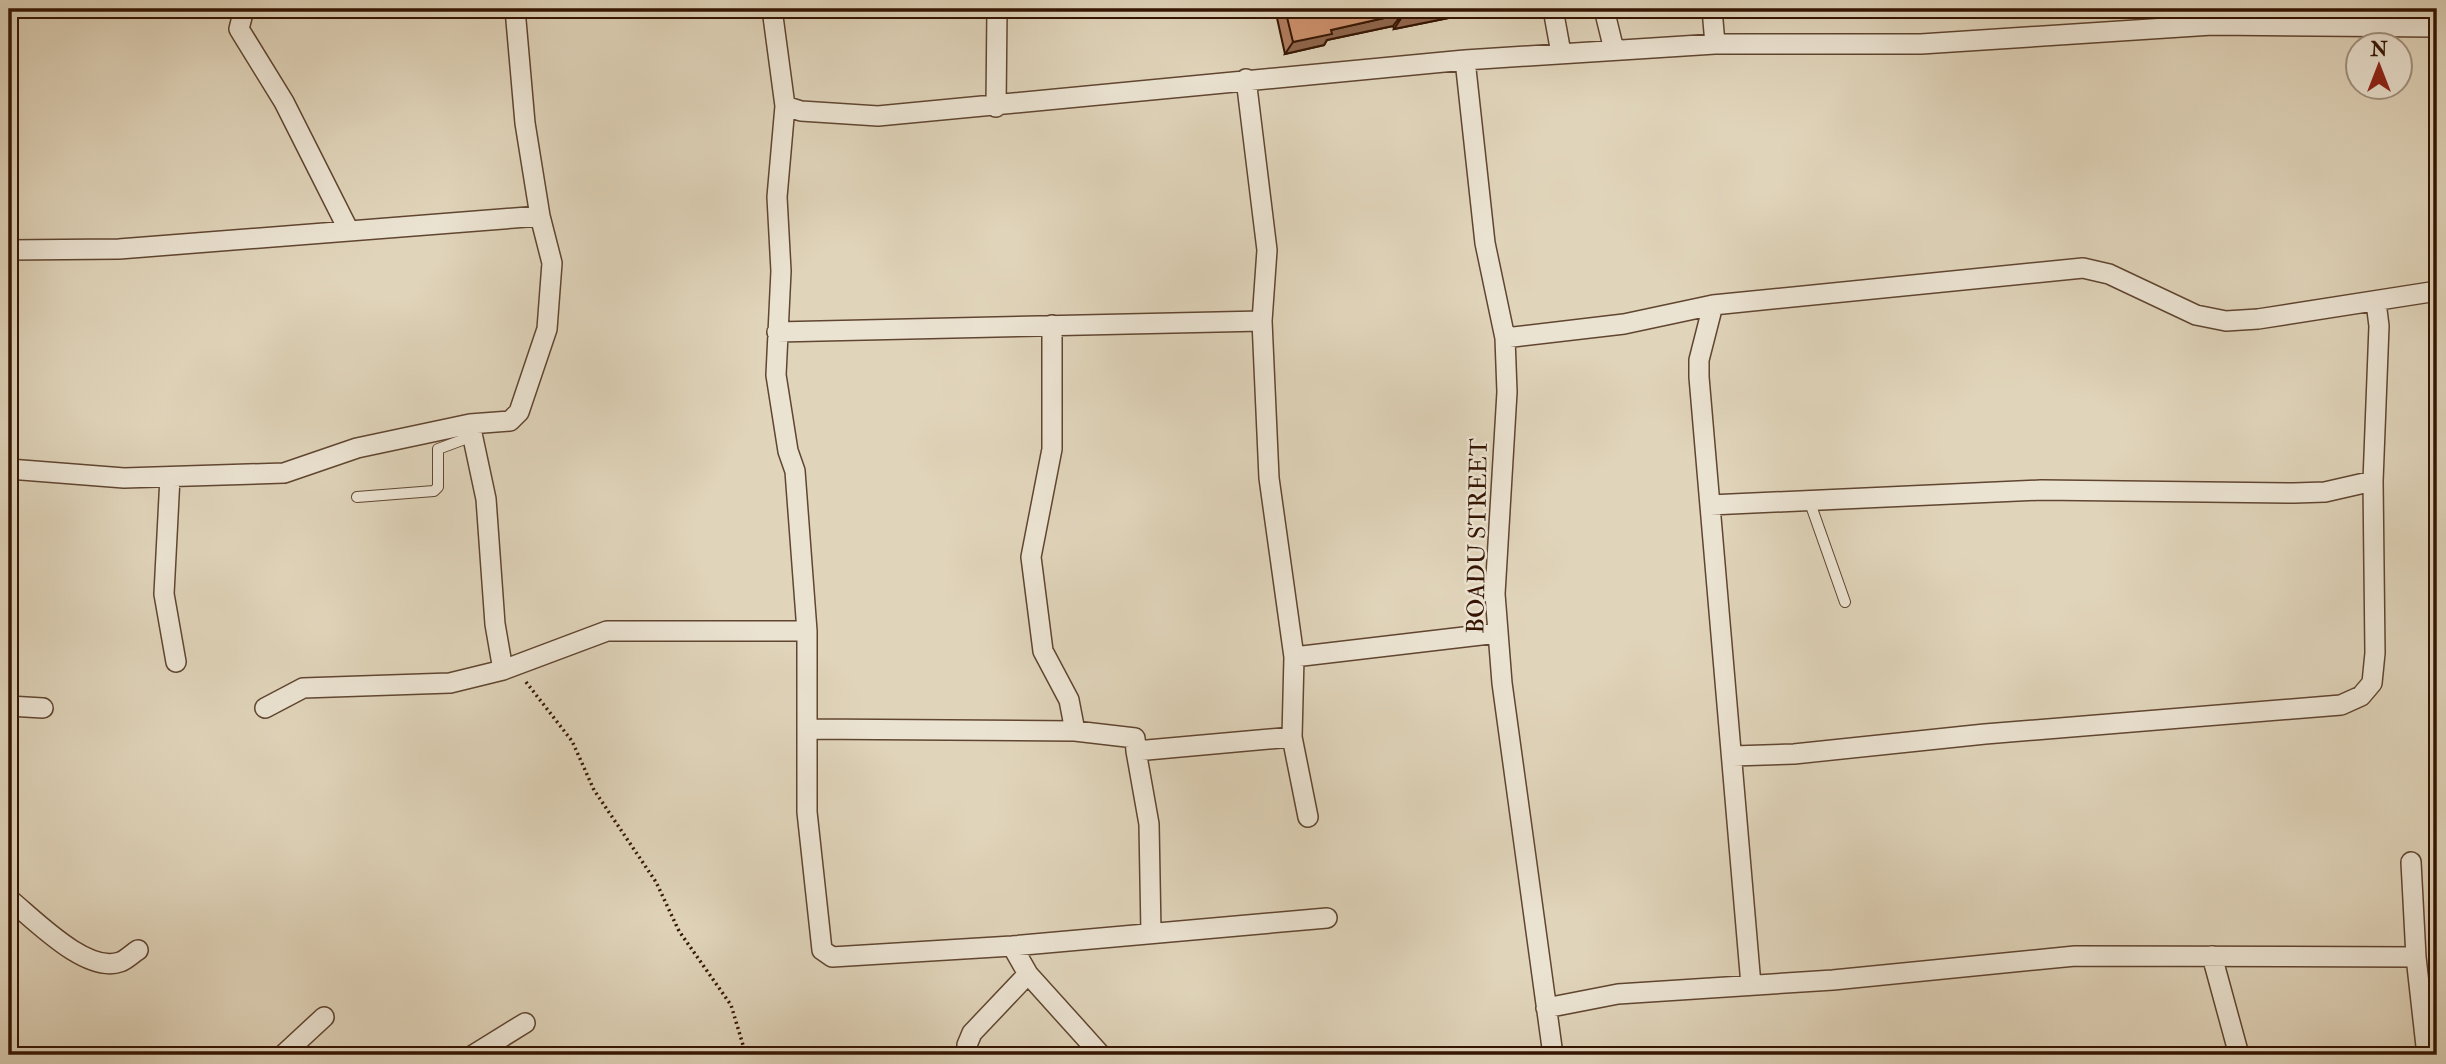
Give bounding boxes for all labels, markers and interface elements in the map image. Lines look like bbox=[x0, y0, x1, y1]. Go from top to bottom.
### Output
north arrow bbox=[2344, 32, 2414, 102]
text: N bbox=[2369, 38, 2388, 62]
street label: BOADU STREET bbox=[1460, 438, 1495, 634]

